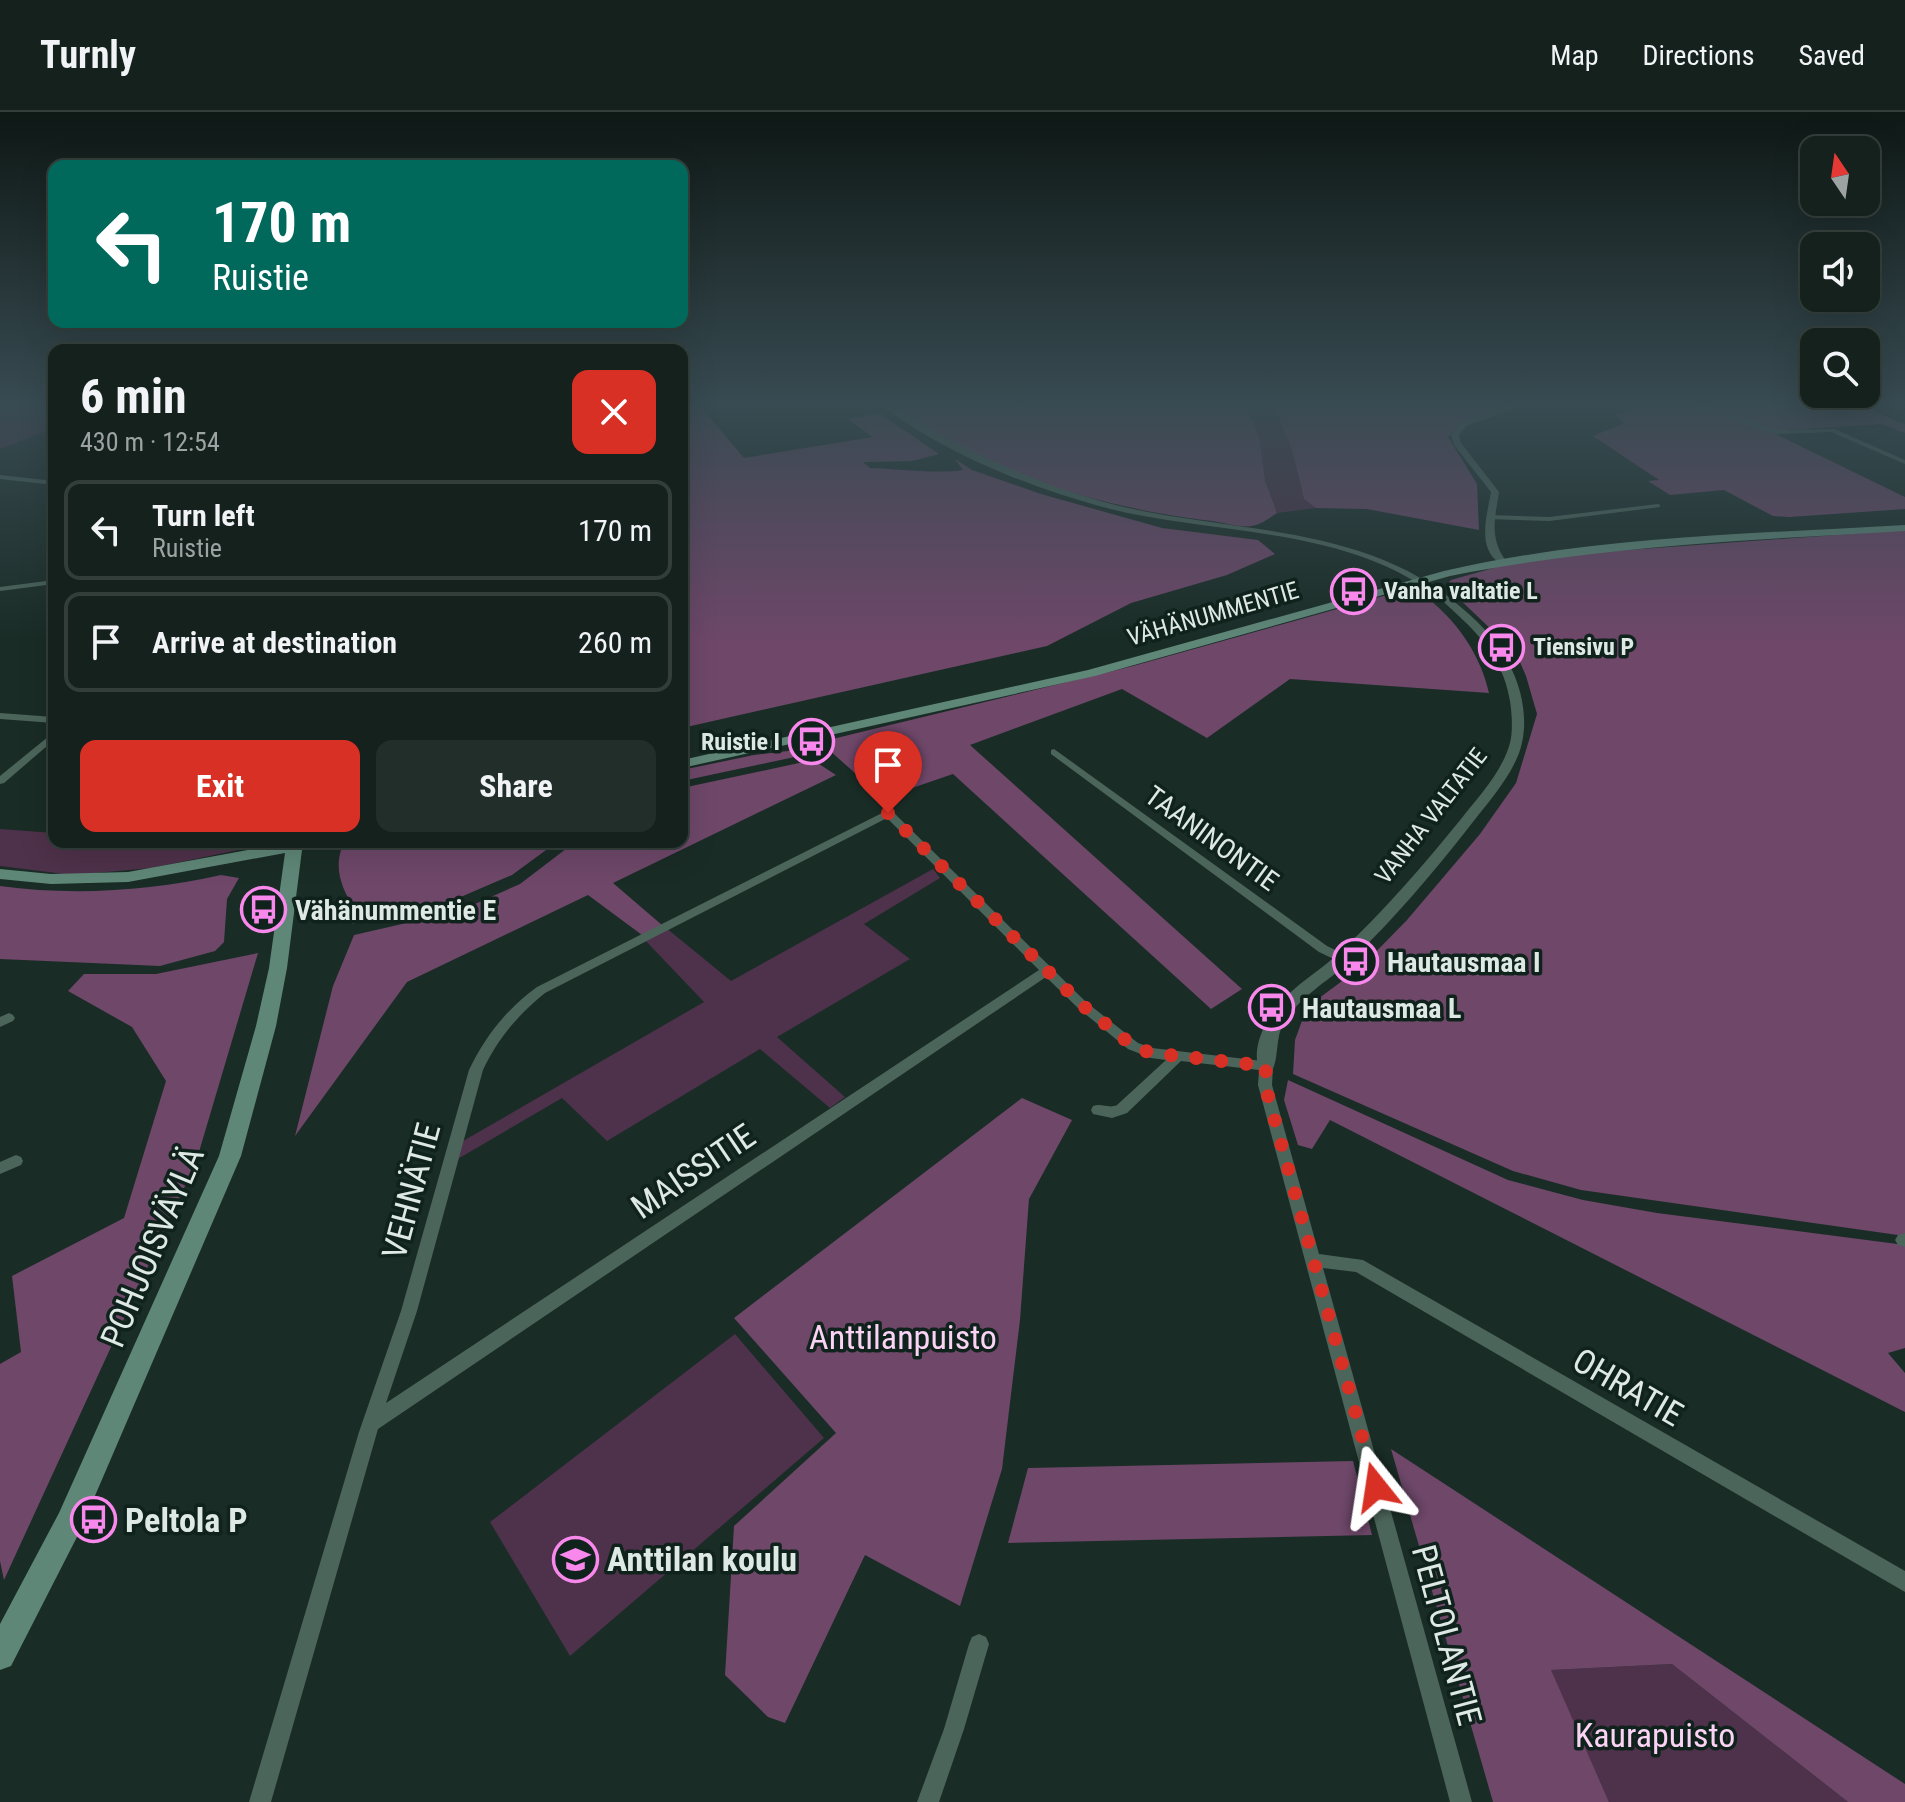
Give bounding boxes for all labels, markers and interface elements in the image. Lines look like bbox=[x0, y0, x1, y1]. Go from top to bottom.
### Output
text: Turnly bbox=[40, 33, 136, 77]
text: Map bbox=[1550, 39, 1599, 72]
text: Directions bbox=[1643, 39, 1754, 72]
text: Saved bbox=[1798, 39, 1865, 72]
north arrow bbox=[1800, 136, 1880, 216]
map controls bbox=[1800, 136, 1880, 408]
text: 170 m bbox=[212, 190, 351, 256]
icon: left bbox=[80, 192, 184, 296]
button: sound bbox=[1800, 232, 1880, 312]
text: Ruistie bbox=[212, 257, 309, 299]
button: search bbox=[1800, 328, 1880, 408]
text: 6 min bbox=[80, 368, 187, 425]
button: close bbox=[572, 370, 656, 454]
text: 430 m · 12:54 bbox=[80, 427, 220, 457]
text: Turn left bbox=[152, 498, 255, 533]
icon: left bbox=[84, 508, 128, 552]
text: 170 m bbox=[578, 513, 652, 548]
text: Ruistie bbox=[152, 533, 222, 563]
bus stop icon: Vanha valtatie L bbox=[1329, 567, 1377, 615]
street label: VÄHÄNUMMENTIE bbox=[1124, 576, 1302, 652]
place label: Vanha valtatie L bbox=[1384, 577, 1538, 605]
icon: arrive bbox=[84, 620, 128, 664]
bus stop icon: Tiensivu P bbox=[1478, 623, 1526, 671]
text: Arrive at destination bbox=[152, 625, 397, 660]
text: 260 m bbox=[578, 625, 652, 660]
place label: Tiensivu P bbox=[1533, 633, 1634, 661]
bus stop icon: Ruistie I bbox=[787, 718, 835, 766]
place label: Ruistie I bbox=[701, 728, 780, 756]
pin bbox=[854, 731, 922, 813]
button: Exit bbox=[80, 740, 360, 832]
button: Share bbox=[376, 740, 656, 832]
street label: VANHA VALTATIE bbox=[1369, 742, 1493, 889]
icon: arrive bbox=[866, 743, 910, 787]
street label: TAANINONTIE bbox=[1139, 779, 1285, 898]
bus stop icon: Vähänummentie E bbox=[240, 886, 288, 934]
place label: Vähänummentie E bbox=[295, 894, 496, 927]
bus stop icon: Hautausmaa I bbox=[1332, 938, 1380, 986]
place label: Hautausmaa I bbox=[1387, 946, 1541, 979]
bus stop icon: Hautausmaa L bbox=[1247, 984, 1295, 1032]
place label: Hautausmaa L bbox=[1302, 992, 1461, 1025]
street label: MAISSITIE bbox=[624, 1115, 762, 1227]
street label: VEHNÄTIE bbox=[374, 1119, 448, 1263]
street label: POHJOISVÄYLÄ bbox=[92, 1141, 212, 1353]
park label: Anttilanpuisto bbox=[809, 1317, 997, 1357]
street label: OHRATIE bbox=[1566, 1340, 1690, 1434]
position arrow bbox=[1334, 1445, 1418, 1529]
bus stop icon: Peltola P bbox=[70, 1496, 118, 1544]
place label: Peltola P bbox=[125, 1500, 248, 1540]
school or university icon: Anttilan koulu bbox=[552, 1535, 600, 1583]
place label: Anttilan koulu bbox=[607, 1539, 797, 1579]
street label: PELTOLANTIE bbox=[1404, 1541, 1490, 1729]
park label: Kaurapuisto bbox=[1575, 1715, 1735, 1755]

